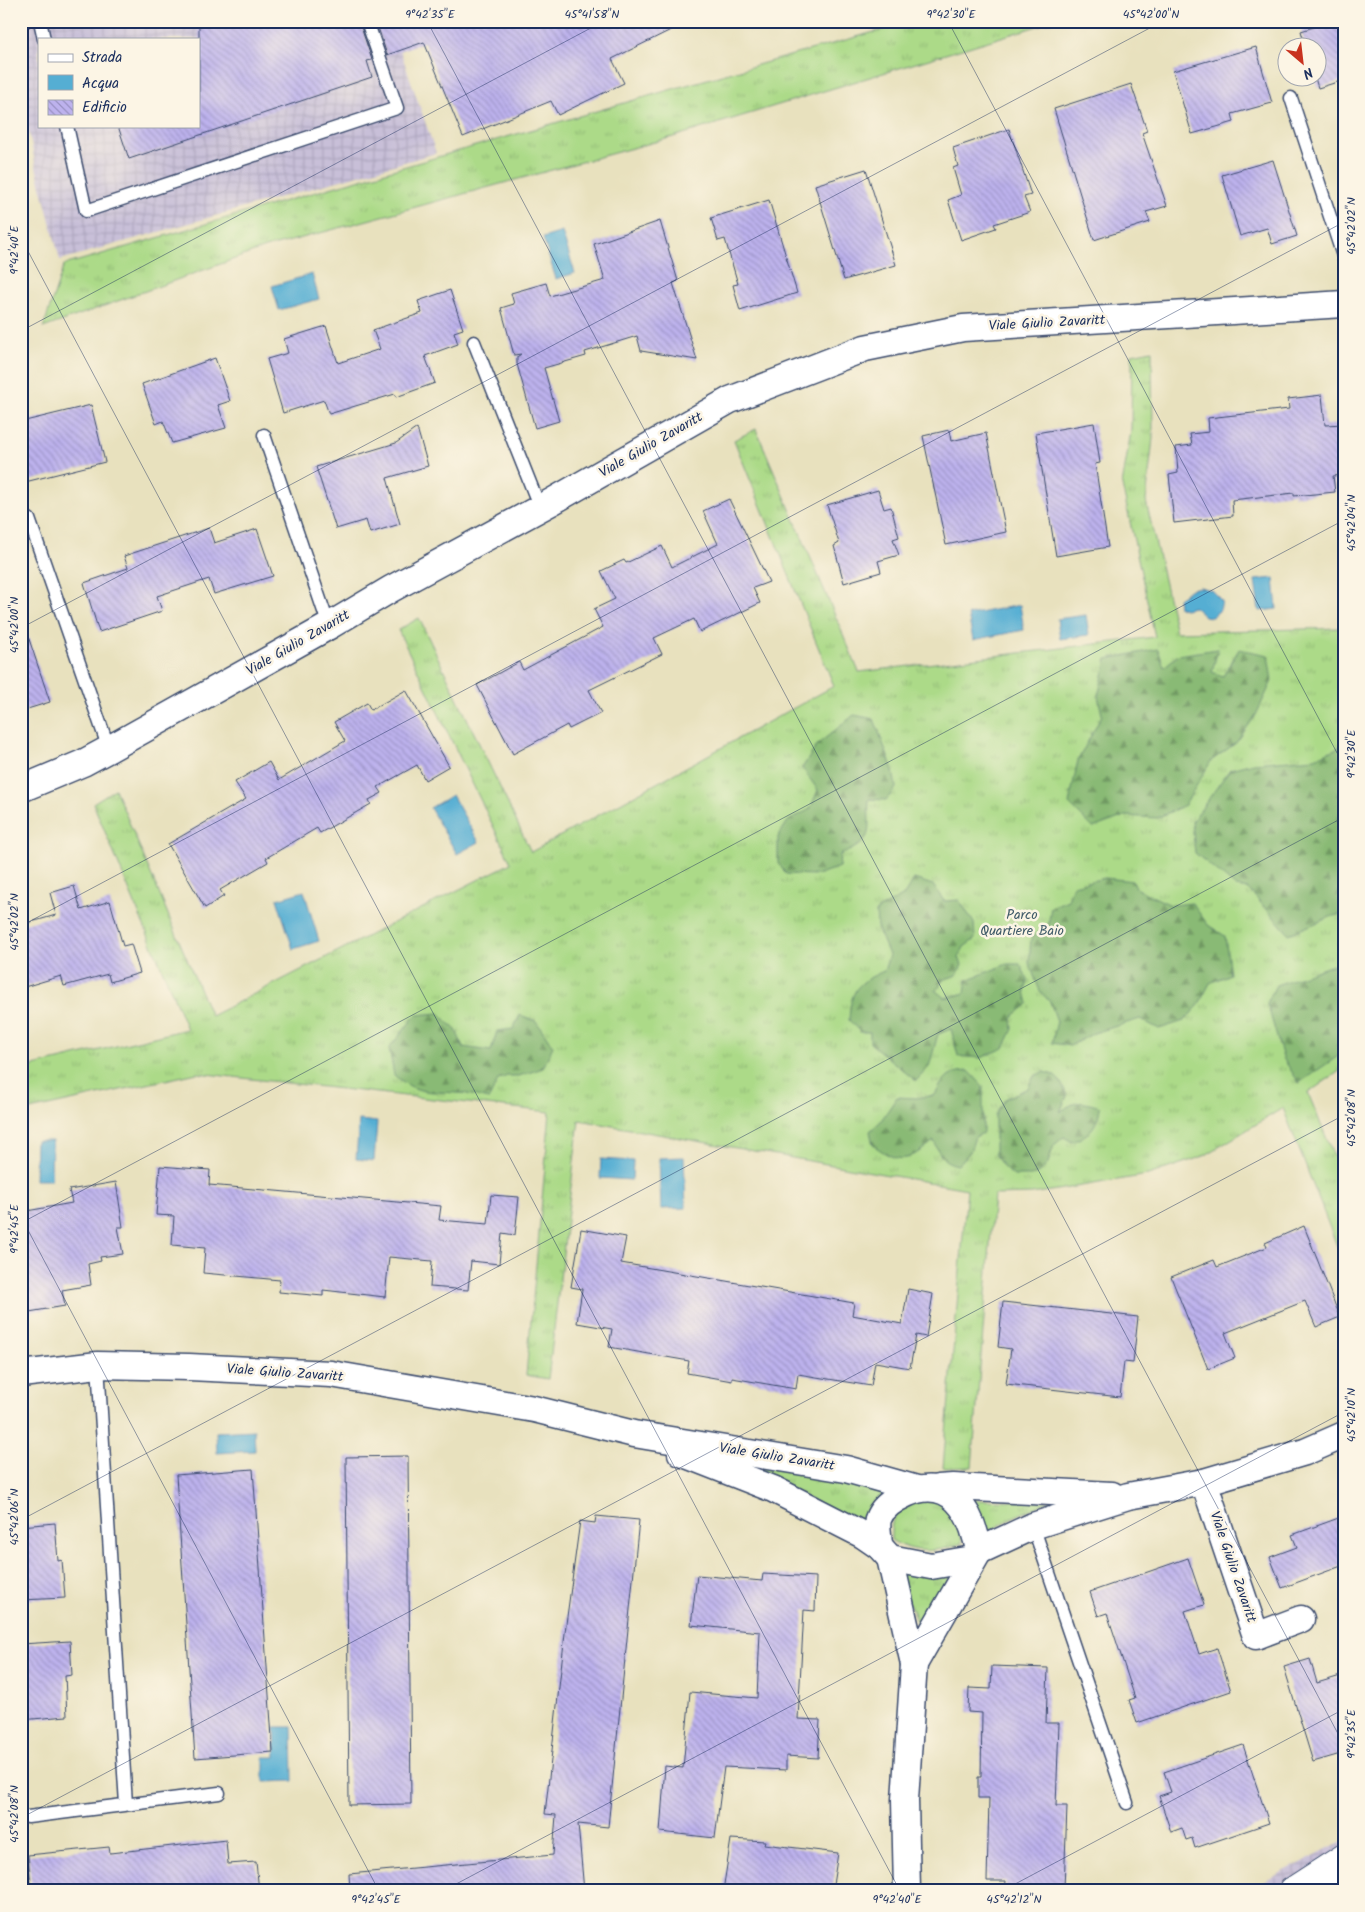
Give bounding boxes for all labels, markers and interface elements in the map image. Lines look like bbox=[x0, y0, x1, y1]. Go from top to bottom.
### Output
text: 9°42'35"E bbox=[405, 5, 456, 24]
text: 45°41'58"N bbox=[564, 5, 620, 24]
text: 9°42'30"E bbox=[926, 5, 977, 24]
text: 45°42'00"N bbox=[1123, 5, 1179, 24]
legend bbox=[38, 38, 200, 128]
north arrow bbox=[1278, 38, 1328, 88]
text: Strada bbox=[82, 46, 122, 70]
text: N bbox=[1298, 61, 1317, 84]
text: Acqua bbox=[82, 72, 119, 96]
text: Edificio bbox=[82, 96, 127, 120]
text: 45°42'02"N bbox=[1342, 197, 1361, 255]
text: 9°42'40"E bbox=[5, 225, 24, 274]
street label: Viale Giulio Zavaritt bbox=[988, 309, 1106, 337]
street label: Viale Giulio Zavaritt bbox=[595, 406, 707, 484]
text: 45°42'04"N bbox=[1342, 494, 1361, 552]
text: 45°42'00"N bbox=[5, 597, 24, 653]
street label: Viale Giulio Zavaritt bbox=[242, 604, 354, 682]
text: 9°42'30"E bbox=[1342, 728, 1361, 779]
text: 45°42'02"N bbox=[5, 893, 24, 951]
park label: Parco Quartiere Baio bbox=[980, 904, 1064, 942]
text: 45°42'08"N bbox=[1342, 1089, 1361, 1147]
text: 9°42'45"E bbox=[5, 1203, 24, 1254]
street label: Viale Giulio Zavaritt bbox=[226, 1358, 344, 1388]
text: 45°42'10"N bbox=[1342, 1388, 1361, 1442]
street label: Viale Giulio Zavaritt bbox=[718, 1437, 837, 1477]
text: 45°42'06"N bbox=[5, 1488, 24, 1546]
street label: Viale Giulio Zavaritt bbox=[1204, 1508, 1263, 1626]
text: 9°42'35"E bbox=[1342, 1708, 1361, 1759]
text: 45°42'08"N bbox=[5, 1785, 24, 1843]
text: 9°42'45"E bbox=[351, 1890, 402, 1909]
text: 9°42'40"E bbox=[873, 1890, 922, 1909]
text: 45°42'12"N bbox=[986, 1890, 1042, 1909]

